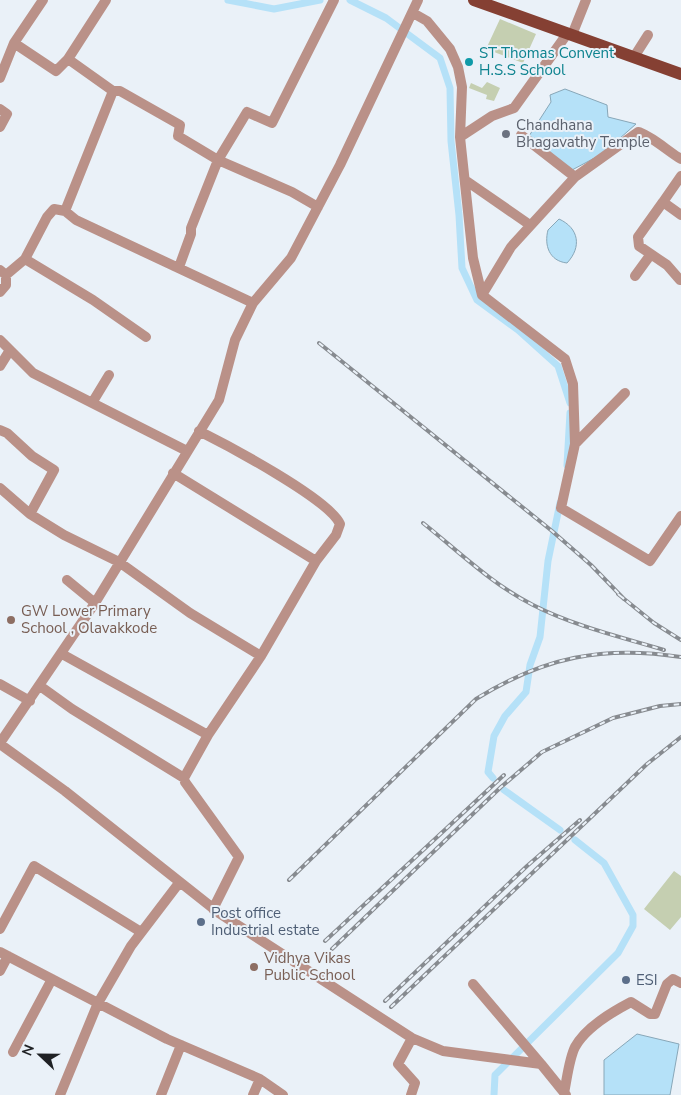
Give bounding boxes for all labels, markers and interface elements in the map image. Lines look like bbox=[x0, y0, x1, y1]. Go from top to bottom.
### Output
place label: ST Thomas Convent H.S.S School bbox=[479, 43, 615, 80]
marker: ST Thomas Convent H.S.S School bbox=[463, 56, 475, 68]
place label: Chandhana Bhagavathy Temple bbox=[516, 115, 650, 152]
marker: Chandhana Bhagavathy Temple bbox=[500, 128, 512, 140]
place label: GW Lower Primary School , Olavakkode bbox=[21, 601, 157, 638]
marker: GW Lower Primary School , Olavakkode bbox=[5, 614, 17, 626]
place label: Post office Industrial estate bbox=[211, 903, 320, 940]
marker: Post office Industrial estate bbox=[195, 916, 207, 928]
place label: Vidhya Vikas Public School bbox=[263, 948, 356, 985]
marker: Vidhya Vikas Public School bbox=[248, 961, 260, 973]
place label: ESI bbox=[636, 970, 658, 990]
marker: ESI bbox=[620, 974, 632, 986]
north arrow bbox=[15, 1030, 65, 1080]
text: N bbox=[18, 1042, 39, 1059]

